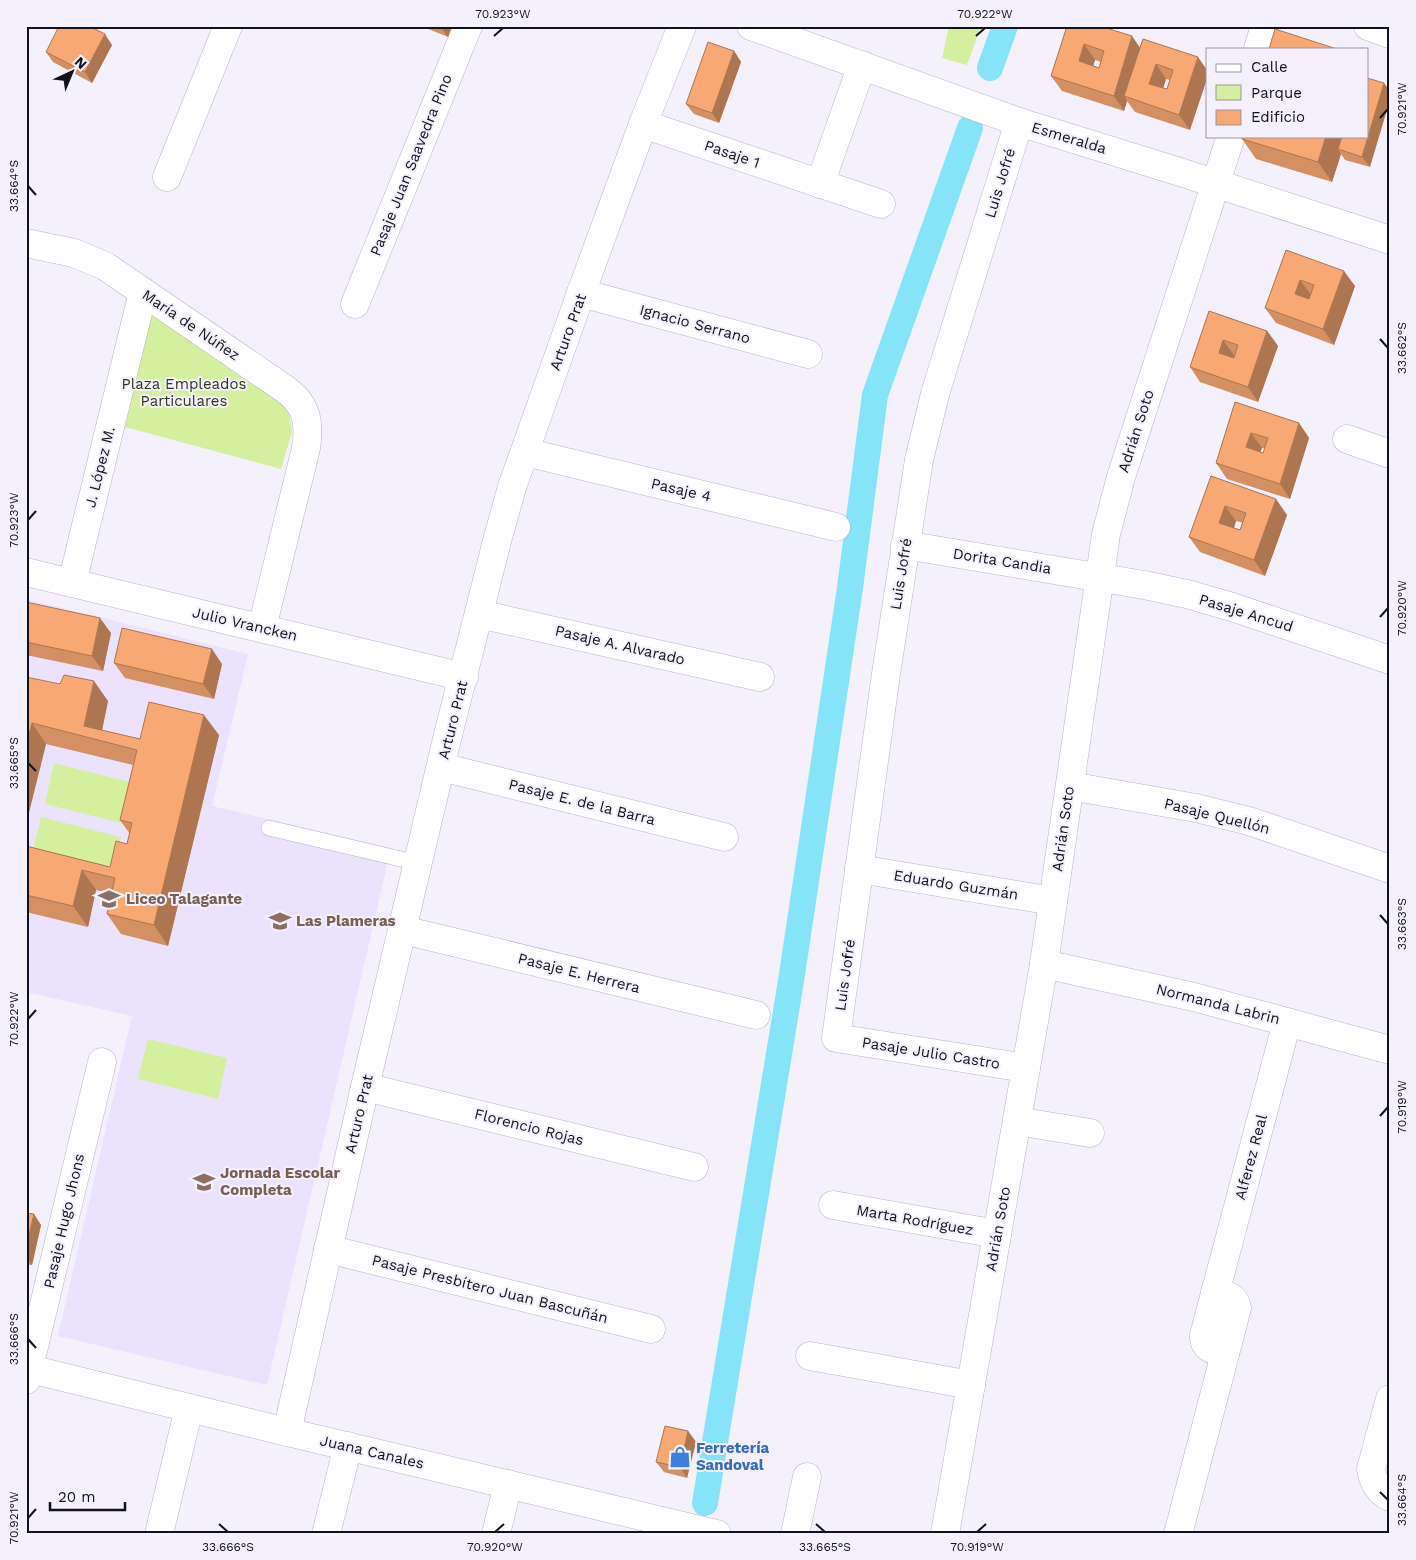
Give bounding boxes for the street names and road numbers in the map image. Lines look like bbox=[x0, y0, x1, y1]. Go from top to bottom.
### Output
street label: Pasaje Juan Saavedra Pino bbox=[366, 71, 456, 259]
street label: Esmeralda bbox=[1029, 118, 1109, 158]
street label: Pasaje 1 bbox=[702, 136, 762, 172]
street label: Luis Jofré bbox=[981, 146, 1019, 220]
street label: María de Núñez bbox=[139, 286, 243, 364]
street label: Arturo Prat bbox=[546, 290, 590, 373]
street label: Ignacio Serrano bbox=[638, 301, 752, 347]
street label: Adrián Soto bbox=[1114, 387, 1158, 475]
street label: J. López M. bbox=[81, 425, 119, 509]
street label: Pasaje 4 bbox=[649, 474, 713, 506]
street label: Luis Jofré bbox=[886, 537, 916, 611]
street label: Dorita Candia bbox=[951, 544, 1053, 578]
street label: Pasaje Ancud bbox=[1197, 590, 1295, 636]
street label: Julio Vrancken bbox=[191, 603, 299, 645]
street label: Pasaje A. Alvarado bbox=[553, 621, 687, 669]
street label: Arturo Prat bbox=[435, 678, 472, 761]
street label: Pasaje E. de la Barra bbox=[507, 775, 658, 829]
street label: Adrián Soto bbox=[1048, 785, 1078, 873]
street label: Pasaje Quellón bbox=[1162, 794, 1272, 838]
street label: Eduardo Guzmán bbox=[892, 866, 1020, 904]
street label: Luis Jofré bbox=[831, 938, 859, 1012]
street label: Pasaje E. Herrera bbox=[516, 949, 642, 997]
street label: Normanda Labrin bbox=[1154, 980, 1282, 1028]
street label: Pasaje Julio Castro bbox=[861, 1033, 1001, 1073]
street label: Arturo Prat bbox=[341, 1072, 377, 1155]
street label: Florencio Rojas bbox=[472, 1105, 586, 1149]
street label: Alferez Real bbox=[1231, 1112, 1271, 1202]
street label: Pasaje Hugo Jhons bbox=[40, 1152, 88, 1290]
street label: Adrián Soto bbox=[982, 1185, 1014, 1273]
street label: Marta Rodríguez bbox=[855, 1201, 975, 1239]
street label: Pasaje Presbítero Juan Bascuñán bbox=[370, 1251, 610, 1327]
street label: Juana Canales bbox=[318, 1431, 426, 1473]

